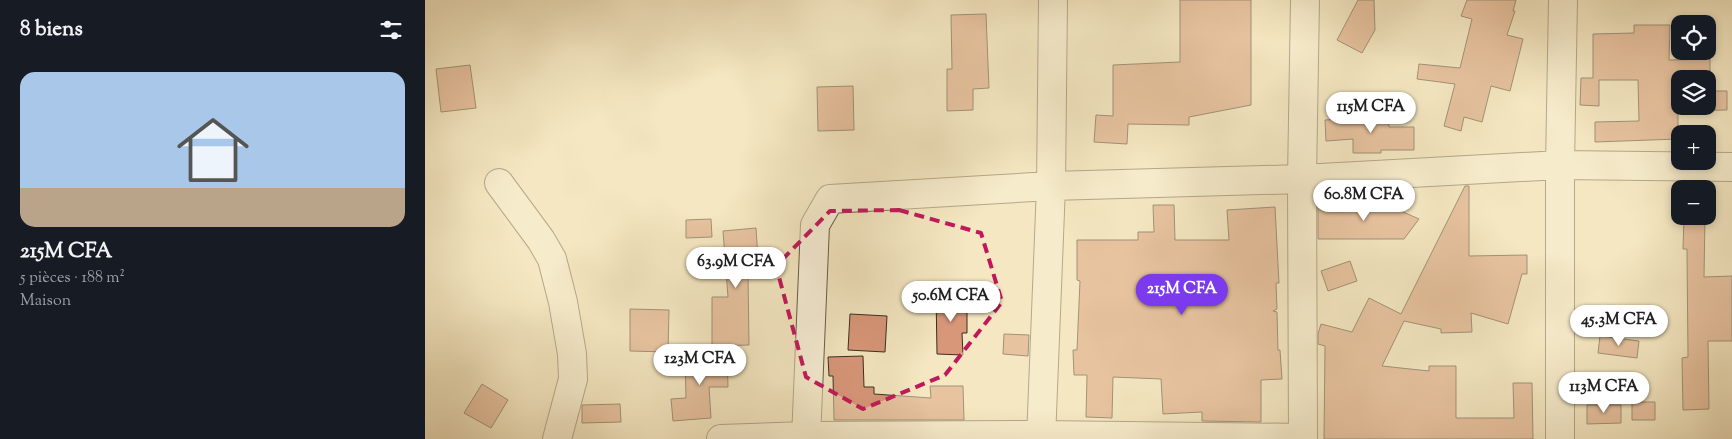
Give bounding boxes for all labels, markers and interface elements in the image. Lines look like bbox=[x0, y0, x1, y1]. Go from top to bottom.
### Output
text: 8 biens bbox=[20, 15, 83, 45]
map controls bbox=[1671, 15, 1716, 225]
button: locate bbox=[1671, 15, 1716, 60]
icon: filters bbox=[377, 16, 405, 44]
button: layers bbox=[1671, 70, 1716, 115]
pin: 115M CFA bbox=[1319, 92, 1423, 134]
text: 115M CFA bbox=[1337, 96, 1405, 119]
icon: home bbox=[168, 105, 258, 195]
button: + bbox=[1671, 125, 1716, 170]
pin: 60.8M CFA bbox=[1307, 180, 1421, 222]
button: − bbox=[1671, 180, 1716, 225]
text: 60.8M CFA bbox=[1324, 184, 1404, 207]
text: 215M CFA bbox=[20, 237, 112, 267]
pin: 63.9M CFA bbox=[679, 246, 793, 289]
text: 63.9M CFA bbox=[697, 251, 775, 274]
text: 5 pièces · 188 m² bbox=[20, 267, 125, 290]
pin: 215M CFA bbox=[1130, 274, 1234, 316]
text: 215M CFA bbox=[1147, 278, 1217, 301]
pin: 50.6M CFA bbox=[894, 280, 1008, 323]
text: 50.6M CFA bbox=[912, 285, 990, 308]
text: Maison bbox=[20, 290, 71, 313]
pin: 45.3M CFA bbox=[1562, 304, 1676, 347]
text: 45.3M CFA bbox=[1581, 309, 1657, 332]
pin: 123M CFA bbox=[648, 344, 752, 386]
text: 123M CFA bbox=[664, 348, 736, 371]
pin: 113M CFA bbox=[1552, 372, 1656, 414]
text: 113M CFA bbox=[1569, 376, 1639, 399]

